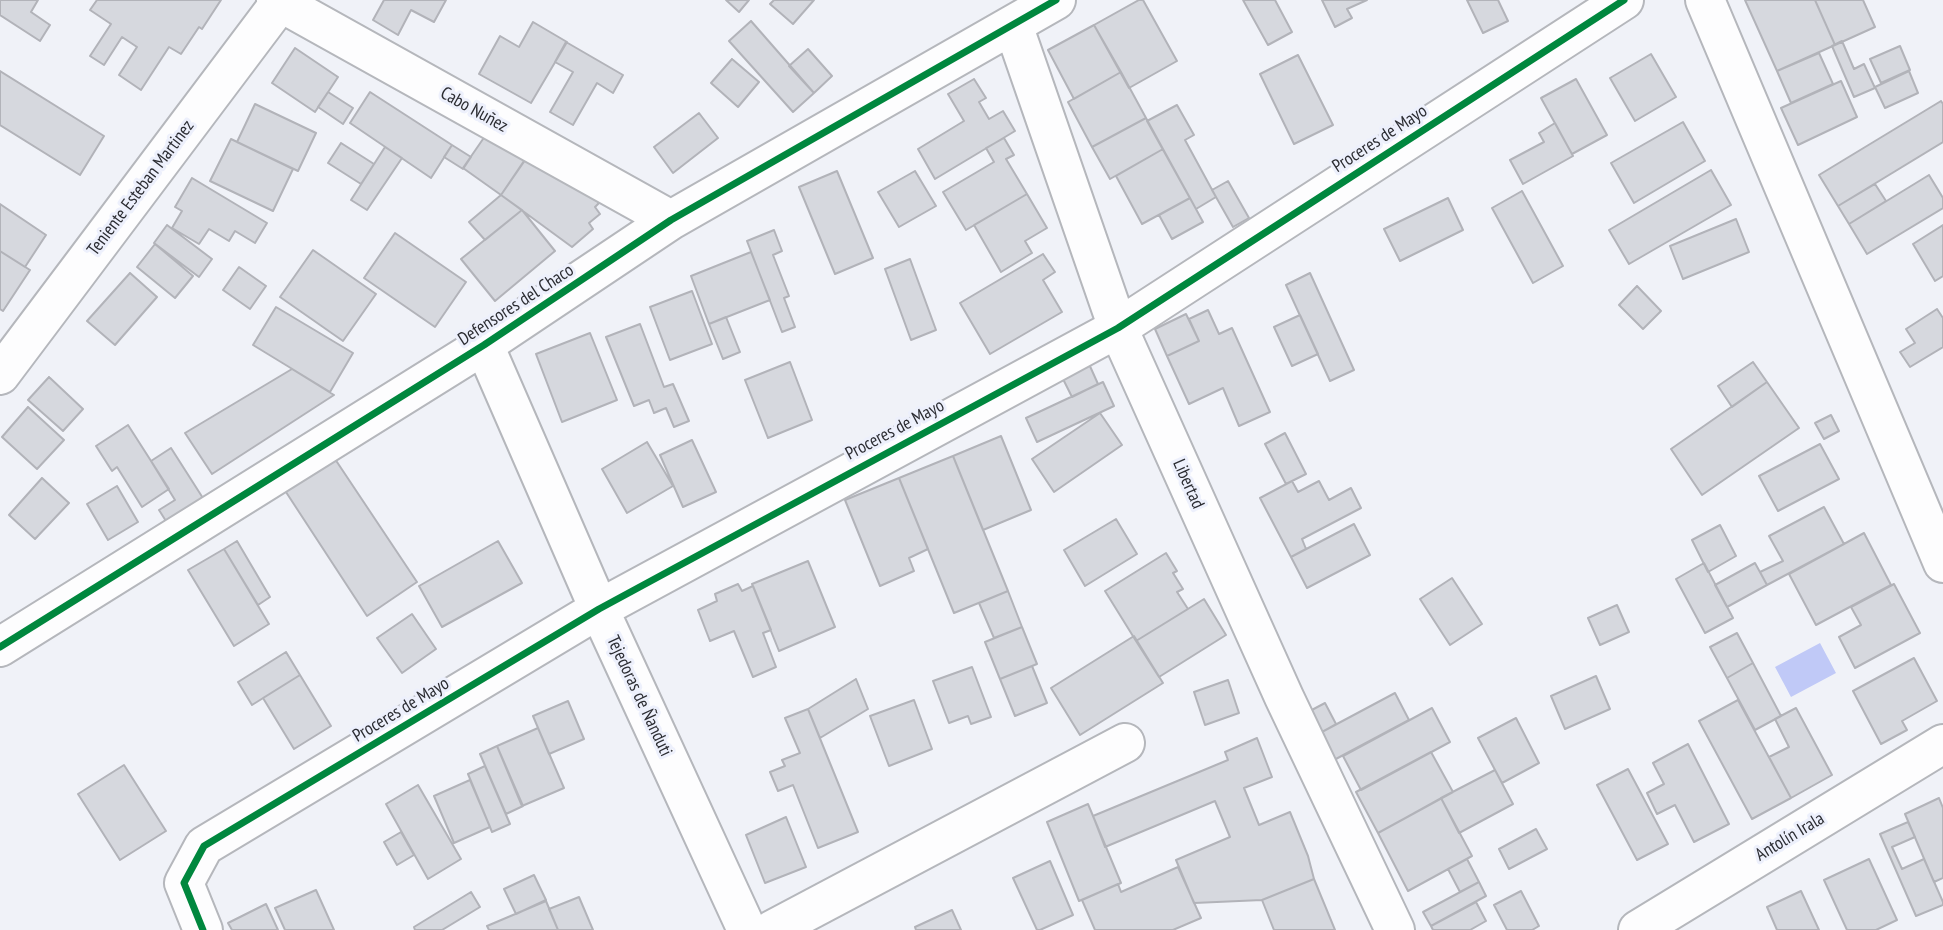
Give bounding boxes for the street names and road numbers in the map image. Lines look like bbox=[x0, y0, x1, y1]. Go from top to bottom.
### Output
street label: Cabo Nuñez bbox=[436, 83, 512, 137]
street label: Proceres de Mayo bbox=[1329, 100, 1431, 178]
street label: Teniente Esteban Martinez bbox=[83, 116, 199, 260]
street label: Defensores del Chaco bbox=[454, 260, 578, 350]
street label: Proceres de Mayo bbox=[842, 395, 948, 465]
street label: Libertad bbox=[1168, 456, 1208, 512]
street label: Tejedoras de Ñanduti bbox=[602, 632, 676, 760]
street label: Proceres de Mayo bbox=[349, 673, 453, 747]
street label: Antolín Irala bbox=[1752, 808, 1828, 866]

